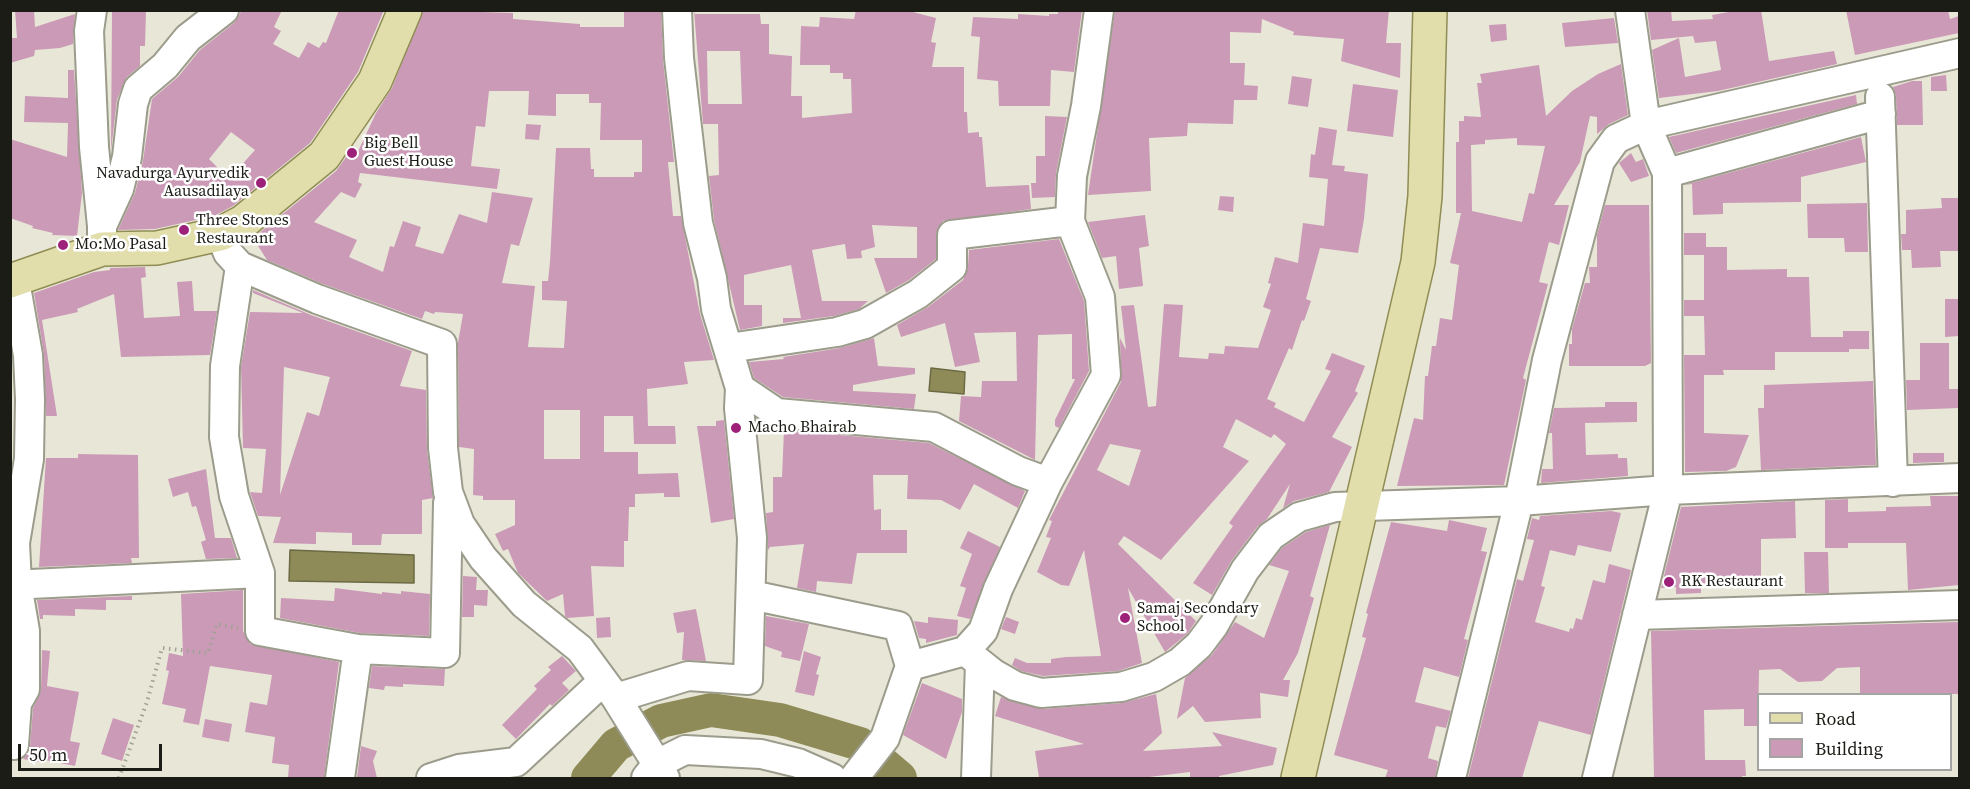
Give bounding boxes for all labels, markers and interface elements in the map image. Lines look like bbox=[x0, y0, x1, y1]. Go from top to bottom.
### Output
place label: Big Bell Guest House bbox=[364, 134, 453, 172]
marker: Big Bell Guest House bbox=[345, 146, 359, 160]
place label: Navadurga Ayurvedik Aausadilaya bbox=[96, 164, 249, 202]
marker: Navadurga Ayurvedik Aausadilaya bbox=[254, 176, 268, 190]
place label: Three Stones Restaurant bbox=[196, 211, 289, 249]
marker: Three Stones Restaurant bbox=[177, 223, 191, 237]
place label: Mo:Mo Pasal bbox=[75, 235, 167, 255]
marker: Mo:Mo Pasal bbox=[56, 238, 70, 252]
place label: Macho Bhairab bbox=[748, 418, 856, 438]
marker: Macho Bhairab bbox=[729, 421, 743, 435]
place label: RK Restaurant bbox=[1681, 572, 1783, 592]
marker: RK Restaurant bbox=[1662, 575, 1676, 589]
place label: Samaj Secondary School bbox=[1137, 599, 1259, 637]
marker: Samaj Secondary School bbox=[1118, 611, 1132, 625]
legend bbox=[1757, 693, 1952, 771]
text: Road bbox=[1815, 706, 1856, 731]
scale bar bbox=[21, 732, 165, 770]
text: Building bbox=[1815, 736, 1883, 761]
text: 50 m bbox=[29, 742, 67, 767]

